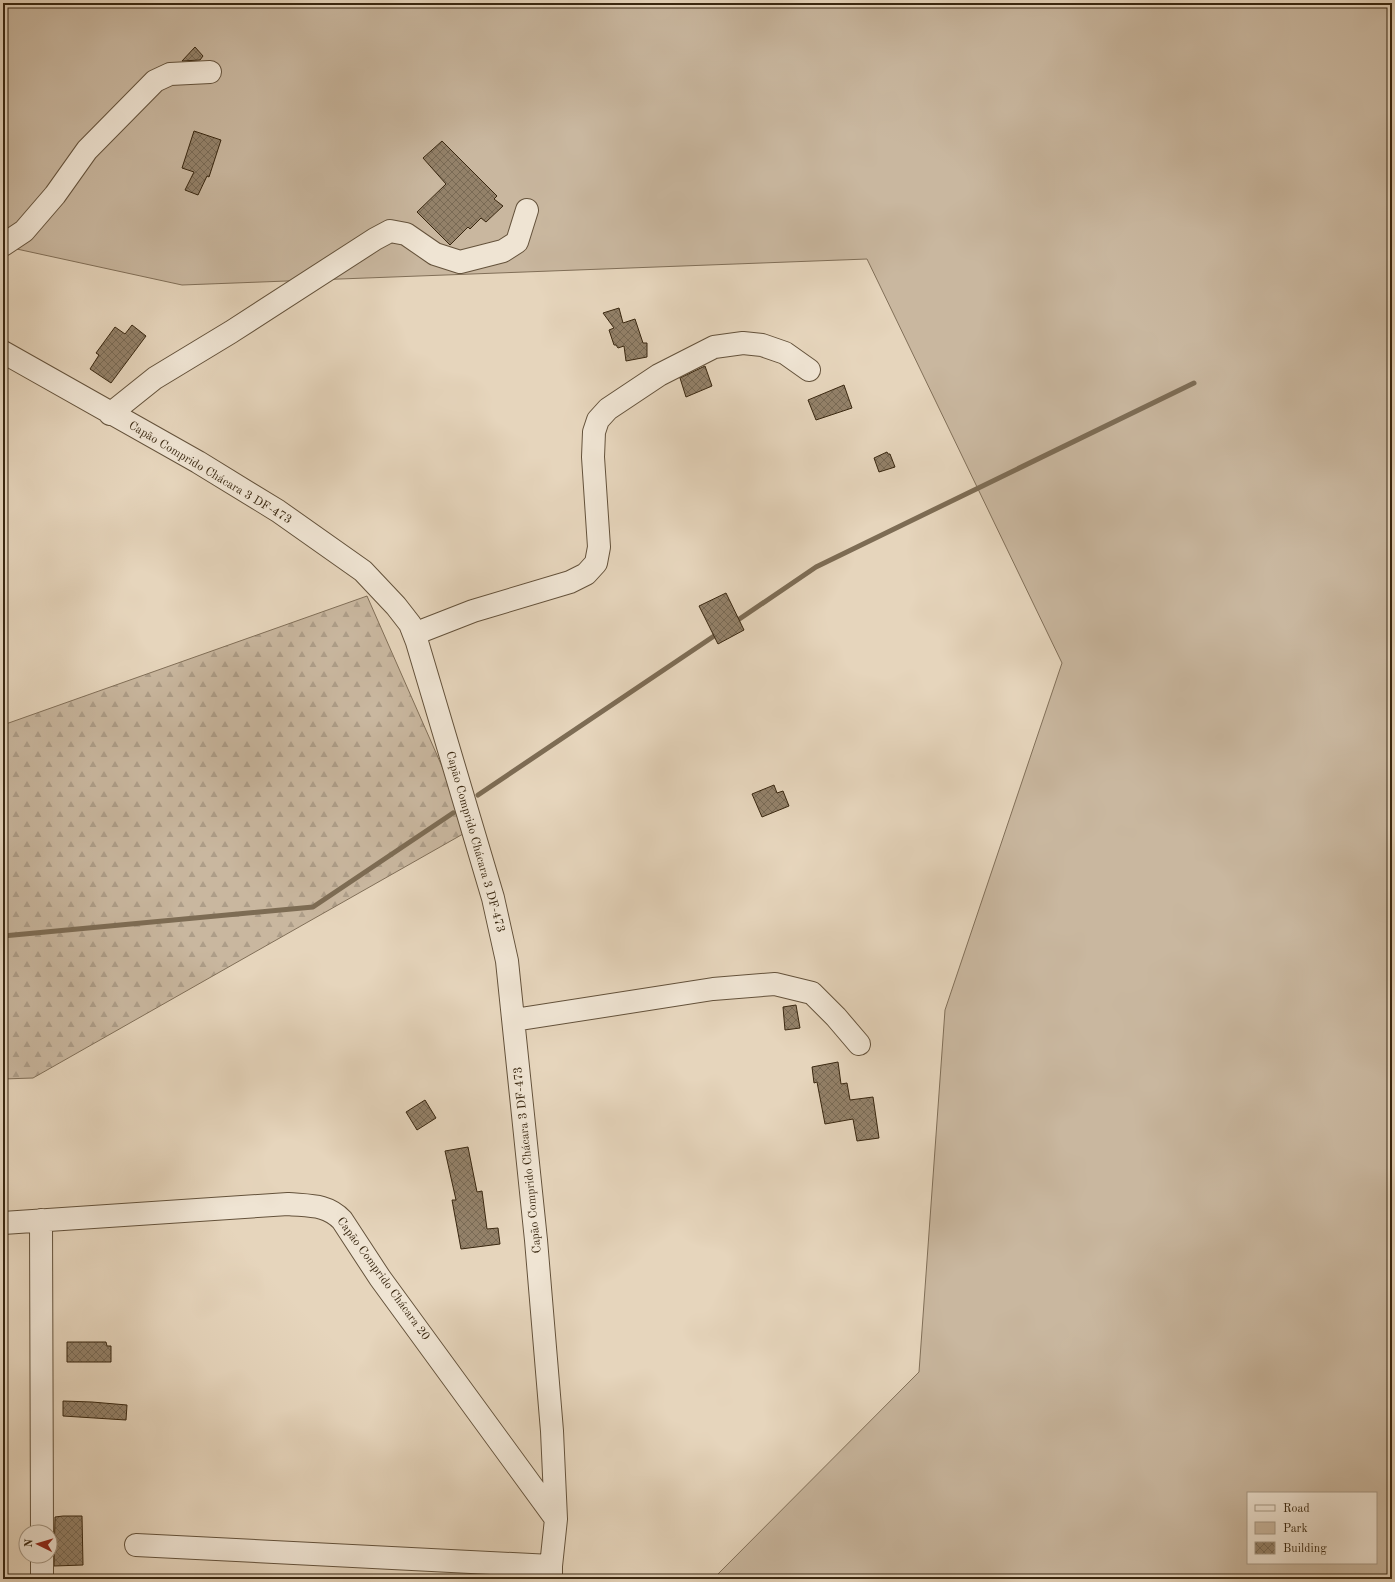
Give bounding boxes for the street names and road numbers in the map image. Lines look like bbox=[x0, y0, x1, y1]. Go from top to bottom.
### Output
street label: Capão Comprido Chácara 3 DF-473 bbox=[126, 419, 294, 527]
street label: Capão Comprido Chácara 3 DF-473 bbox=[443, 750, 507, 934]
street label: Capão Comprido Chácara 3 DF-473 bbox=[512, 1066, 544, 1254]
street label: Capão Comprido Chácara 20 bbox=[334, 1215, 432, 1343]

